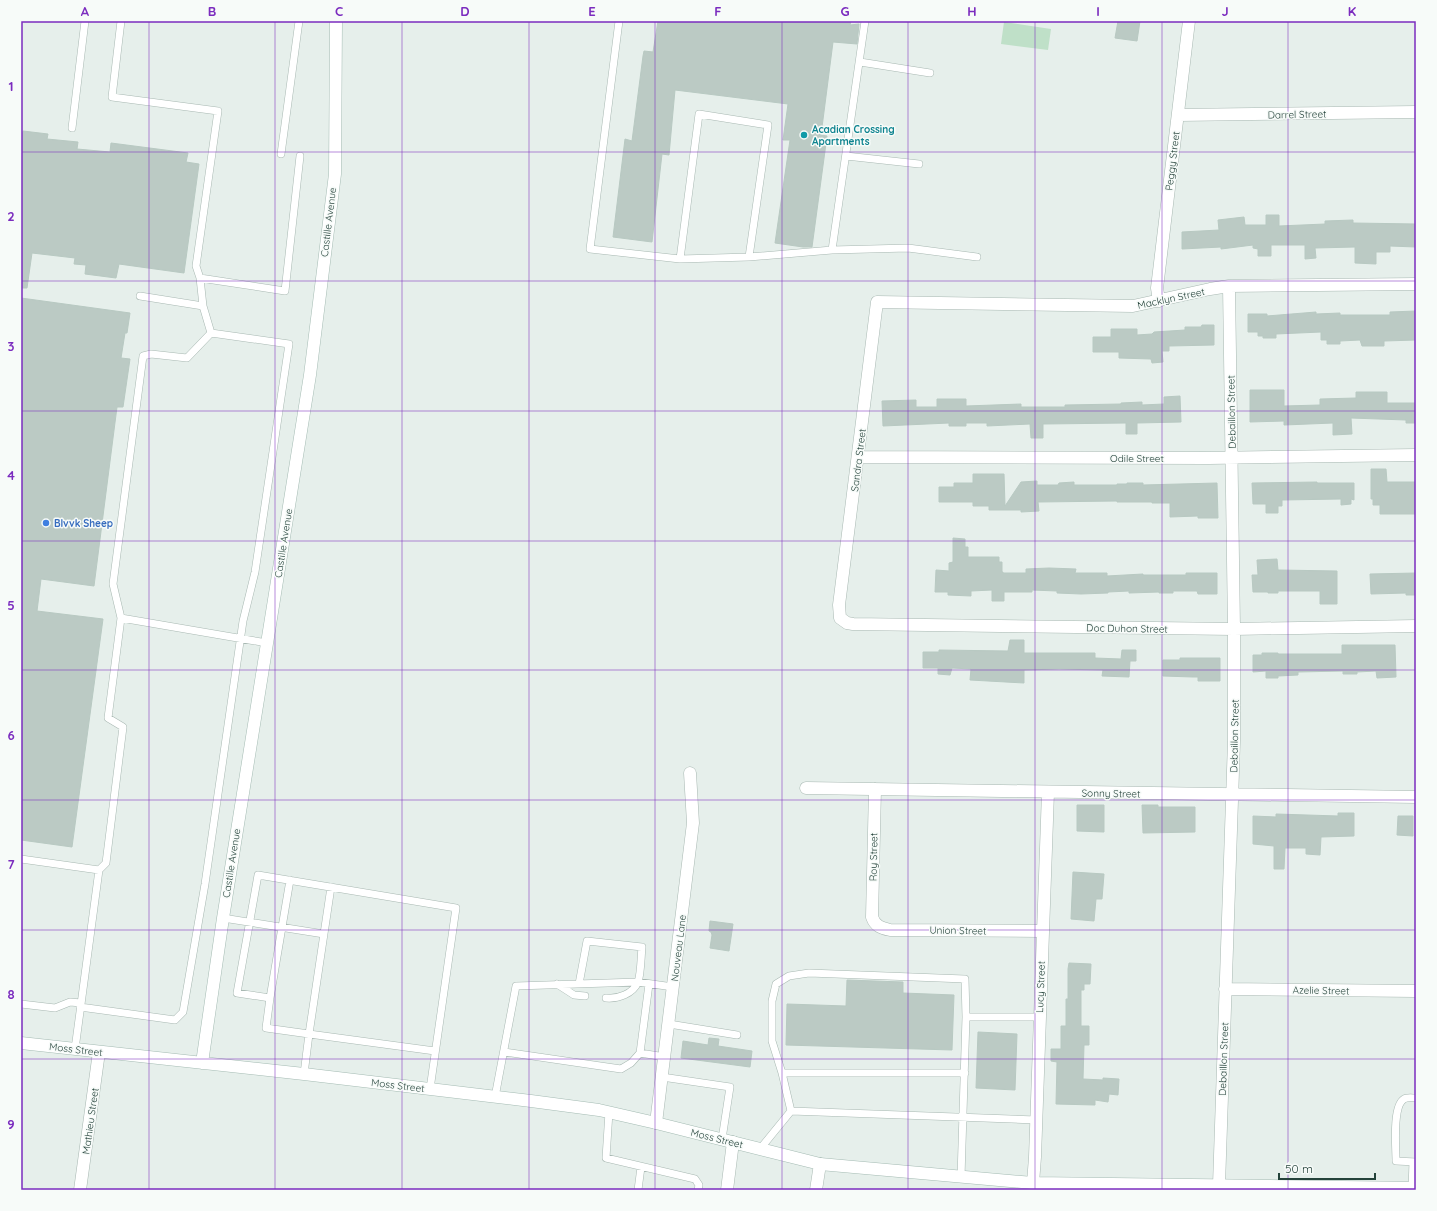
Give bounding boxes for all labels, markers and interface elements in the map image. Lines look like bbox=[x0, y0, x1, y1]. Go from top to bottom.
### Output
text: A bbox=[81, 3, 90, 19]
text: B bbox=[208, 3, 216, 19]
text: C bbox=[335, 3, 343, 19]
text: D bbox=[460, 3, 470, 19]
text: E bbox=[588, 3, 596, 19]
text: F bbox=[714, 3, 722, 19]
text: G bbox=[840, 3, 850, 19]
text: H bbox=[967, 3, 977, 19]
text: I bbox=[1096, 3, 1100, 19]
text: J bbox=[1221, 3, 1229, 19]
text: K bbox=[1348, 3, 1357, 19]
text: 1 bbox=[8, 78, 14, 94]
street label: Darrel Street bbox=[1268, 107, 1327, 122]
place label: Acadian Crossing Apartments bbox=[812, 123, 895, 148]
marker: Acadian Crossing Apartments bbox=[799, 130, 809, 140]
street label: Peggy Street bbox=[1162, 130, 1183, 191]
street label: Castille Avenue bbox=[318, 186, 339, 258]
text: 2 bbox=[7, 208, 15, 224]
street label: Macklyn Street bbox=[1136, 285, 1207, 312]
text: 3 bbox=[8, 338, 15, 354]
street label: Debaillon Street bbox=[1224, 374, 1239, 449]
street label: Sandra Street bbox=[848, 427, 869, 492]
street label: Odile Street bbox=[1110, 452, 1165, 465]
text: 4 bbox=[7, 467, 15, 483]
street label: Castille Avenue bbox=[272, 507, 295, 579]
place label: Blvvk Sheep bbox=[54, 517, 113, 530]
marker: Blvvk Sheep bbox=[41, 518, 51, 528]
text: 5 bbox=[7, 597, 15, 613]
street label: Doc Duhon Street bbox=[1086, 621, 1169, 636]
street label: Debaillon Street bbox=[1227, 699, 1242, 773]
text: 6 bbox=[7, 727, 15, 743]
street label: Sonny Street bbox=[1081, 786, 1141, 801]
street label: Castille Avenue bbox=[220, 827, 243, 899]
street label: Roy Street bbox=[867, 832, 880, 881]
text: 7 bbox=[7, 856, 15, 872]
street label: Nouveau Lane bbox=[668, 914, 689, 982]
street label: Union Street bbox=[929, 924, 987, 938]
street label: Lucy Street bbox=[1033, 960, 1048, 1013]
street label: Azelie Street bbox=[1292, 984, 1350, 998]
text: 8 bbox=[7, 986, 15, 1002]
street label: Debaillon Street bbox=[1216, 1021, 1231, 1096]
street label: Moss Street bbox=[48, 1040, 104, 1059]
street label: Moss Street bbox=[370, 1076, 426, 1095]
street label: Mathieu Street bbox=[79, 1086, 102, 1155]
text: 9 bbox=[7, 1116, 15, 1132]
street label: Moss Street bbox=[689, 1126, 745, 1151]
scale bar bbox=[1279, 1155, 1375, 1181]
text: 50 m bbox=[1285, 1161, 1313, 1176]

